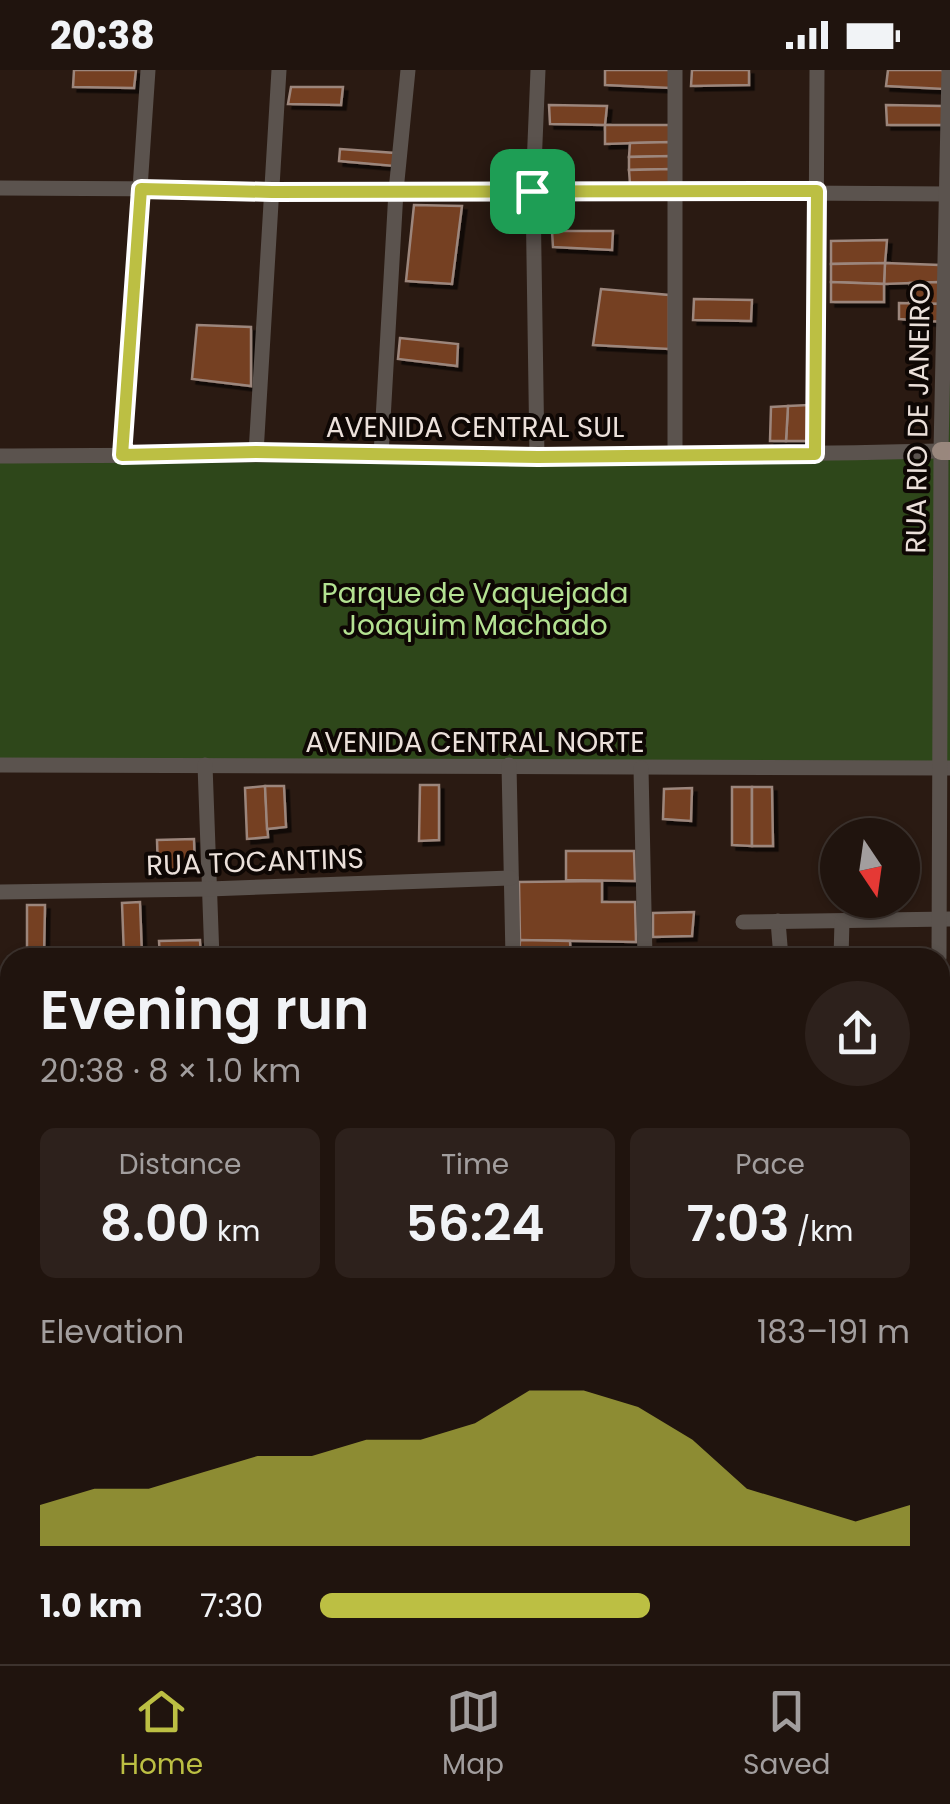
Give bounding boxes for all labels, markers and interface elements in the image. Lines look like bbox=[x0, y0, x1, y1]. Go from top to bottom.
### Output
text: 20:38 bbox=[50, 9, 155, 62]
pin bbox=[490, 149, 575, 234]
icon: arrive bbox=[505, 164, 560, 219]
street label: RUA RIO DE JANEIRO bbox=[896, 282, 940, 554]
street label: AVENIDA CENTRAL SUL bbox=[326, 408, 624, 447]
park label: Parque de Vaquejada Joaquim Machado bbox=[322, 574, 628, 645]
street label: AVENIDA CENTRAL NORTE bbox=[305, 723, 645, 762]
north arrow bbox=[820, 818, 920, 918]
map controls bbox=[820, 818, 920, 918]
street label: RUA TOCANTINS bbox=[146, 839, 364, 885]
text: Evening run bbox=[40, 971, 369, 1048]
button: share bbox=[805, 981, 910, 1086]
text: 20:38 · 8 × 1.0 km bbox=[40, 1048, 301, 1093]
text: Distance bbox=[119, 1145, 241, 1184]
text: Time bbox=[441, 1145, 509, 1184]
text: Pace bbox=[735, 1145, 805, 1184]
text: 8.00 bbox=[100, 1188, 210, 1259]
text: 56:24 bbox=[405, 1188, 545, 1259]
text: 7:03 bbox=[687, 1188, 789, 1259]
text: km bbox=[210, 1212, 260, 1251]
text: /km bbox=[789, 1212, 853, 1251]
text: Elevation bbox=[40, 1309, 184, 1354]
text: 183–191 m bbox=[757, 1309, 910, 1354]
text: 1.0 km bbox=[40, 1583, 142, 1628]
text: 7:30 bbox=[200, 1583, 263, 1628]
tab: Home bbox=[120, 1684, 203, 1786]
tab: Map bbox=[442, 1684, 504, 1786]
tab: Saved bbox=[743, 1684, 830, 1786]

